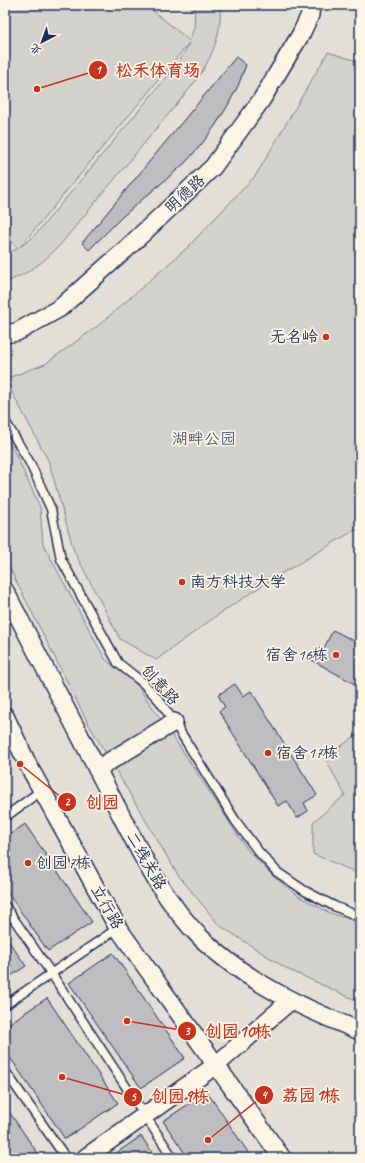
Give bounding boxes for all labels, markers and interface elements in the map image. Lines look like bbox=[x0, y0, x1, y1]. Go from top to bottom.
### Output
north arrow bbox=[22, 22, 62, 62]
text: 北 bbox=[27, 41, 44, 58]
callout: 松禾体育场 bbox=[88, 56, 209, 85]
text: 松禾体育场 bbox=[116, 60, 201, 81]
text: 1 bbox=[95, 62, 102, 78]
street label: 明德路 bbox=[161, 170, 209, 218]
place label: 无名岭 bbox=[270, 327, 318, 347]
marker: 无名岭 bbox=[321, 332, 331, 342]
park label: 湖畔公园 bbox=[172, 429, 236, 449]
place label: 南方科技大学 bbox=[190, 572, 286, 592]
marker: 南方科技大学 bbox=[177, 577, 187, 587]
place label: 宿舍16栋 bbox=[266, 645, 328, 665]
marker: 宿舍16栋 bbox=[331, 650, 341, 660]
street label: 创意路 bbox=[137, 660, 183, 710]
place label: 宿舍17栋 bbox=[276, 743, 338, 763]
marker: 宿舍17栋 bbox=[263, 748, 273, 758]
callout: 创园 bbox=[57, 788, 127, 817]
text: 创园 bbox=[85, 792, 119, 813]
text: 2 bbox=[64, 794, 71, 810]
street label: 二线关路 bbox=[121, 828, 171, 894]
place label: 创园7栋 bbox=[36, 853, 91, 873]
marker: 创园7栋 bbox=[23, 858, 33, 868]
street label: 立行路 bbox=[86, 881, 128, 933]
callout: 创园10栋 bbox=[177, 1016, 279, 1045]
text: 创园10栋 bbox=[205, 1021, 271, 1042]
text: 3 bbox=[184, 1023, 191, 1039]
callout: 荔园1栋 bbox=[254, 1080, 349, 1109]
callout: 创园9栋 bbox=[123, 1082, 217, 1111]
text: 荔园1栋 bbox=[282, 1085, 340, 1106]
text: 创园9栋 bbox=[151, 1086, 209, 1107]
text: 4 bbox=[261, 1087, 268, 1103]
text: 5 bbox=[130, 1089, 137, 1105]

